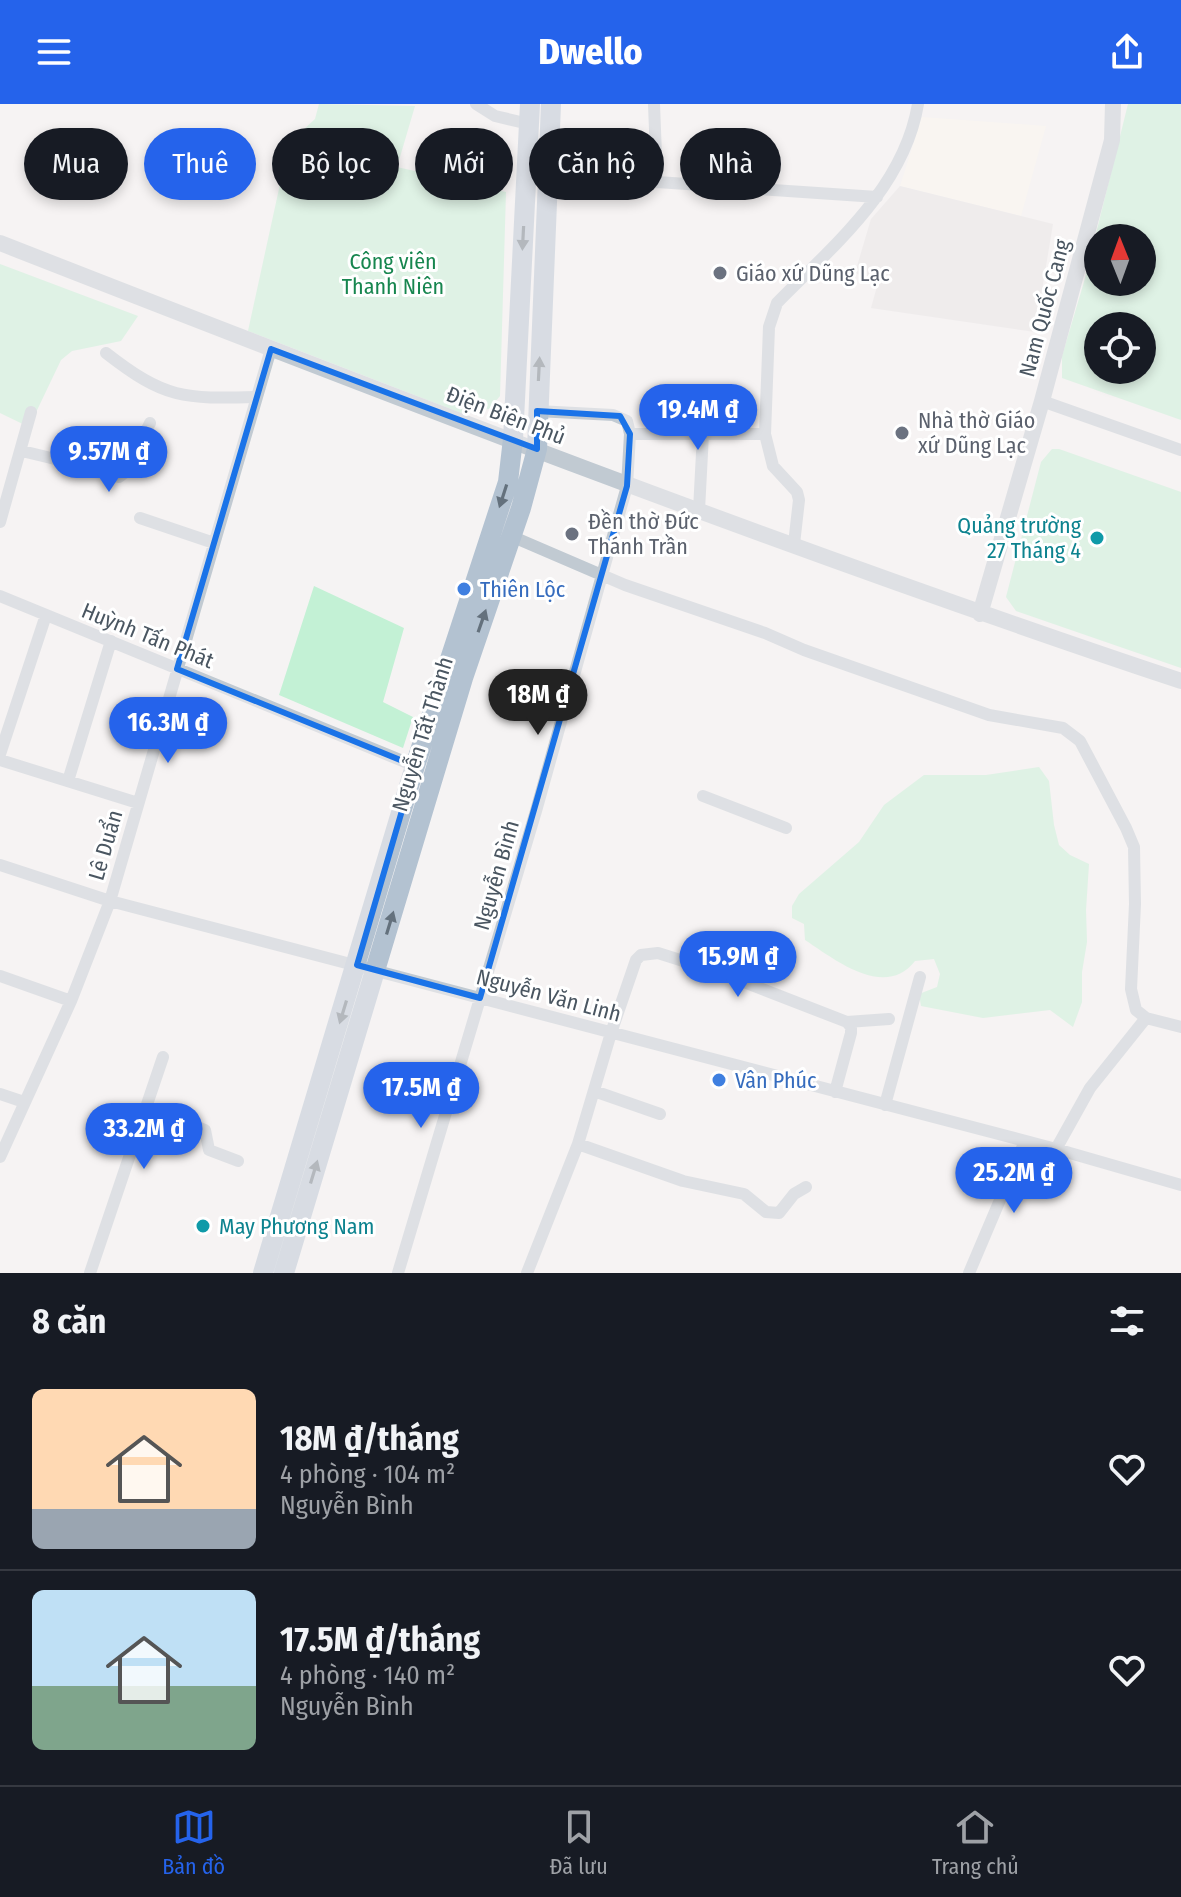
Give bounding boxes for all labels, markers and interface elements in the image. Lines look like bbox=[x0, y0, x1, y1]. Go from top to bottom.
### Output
icon: menu bbox=[32, 30, 76, 74]
text: Dwello bbox=[538, 30, 643, 74]
icon: share bbox=[1105, 30, 1149, 74]
chip: Mua bbox=[24, 128, 128, 200]
chip: Thuê bbox=[144, 128, 256, 200]
chip: Bộ lọc bbox=[272, 128, 399, 200]
chip: Mới bbox=[415, 128, 513, 200]
chip: Căn hộ bbox=[529, 128, 664, 200]
chip: Nhà bbox=[680, 128, 781, 200]
north arrow bbox=[1084, 224, 1156, 296]
map controls bbox=[1084, 224, 1156, 384]
one-way arrow bbox=[517, 226, 530, 251]
street label: Nam Quốc Cang bbox=[1013, 236, 1076, 380]
park label: Công viên Thanh Niên bbox=[342, 248, 444, 300]
place label: Giáo xứ Dũng Lạc bbox=[736, 260, 890, 287]
marker: Giáo xứ Dũng Lạc bbox=[711, 264, 729, 282]
button: locate bbox=[1084, 312, 1156, 384]
one-way arrow bbox=[533, 356, 546, 381]
street label: Điện Biên Phủ bbox=[442, 380, 569, 451]
pin: 19.4M ₫ bbox=[624, 384, 772, 452]
text: 19.4M ₫ bbox=[657, 394, 739, 425]
place label: Nhà thờ Giáo xứ Dũng Lạc bbox=[918, 407, 1035, 459]
marker: Nhà thờ Giáo xứ Dũng Lạc bbox=[893, 424, 911, 442]
pin: 9.57M ₫ bbox=[35, 426, 183, 494]
text: 9.57M ₫ bbox=[68, 436, 150, 467]
one-way arrow bbox=[497, 485, 509, 509]
place label: Đền thờ Đức Thánh Trần bbox=[588, 508, 699, 560]
place label: Quảng trường 27 Tháng 4 bbox=[957, 512, 1082, 564]
marker: Đền thờ Đức Thánh Trần bbox=[563, 525, 581, 543]
marker: Quảng trường 27 Tháng 4 bbox=[1088, 529, 1106, 547]
place label: Thiên Lộc bbox=[480, 576, 566, 603]
marker: Thiên Lộc bbox=[455, 580, 473, 598]
street label: Huỳnh Tấn Phát bbox=[78, 597, 219, 675]
one-way arrow bbox=[477, 608, 489, 632]
street label: Nguyễn Tất Thành bbox=[386, 654, 459, 815]
pin: 18M ₫ bbox=[482, 669, 594, 737]
text: 18M ₫ bbox=[506, 679, 570, 710]
pin: 16.3M ₫ bbox=[94, 697, 242, 765]
text: 16.3M ₫ bbox=[127, 707, 209, 738]
street label: Lê Duẩn bbox=[82, 807, 128, 883]
street label: Nguyễn Bình bbox=[468, 817, 525, 933]
one-way arrow bbox=[384, 910, 397, 934]
pin: 15.9M ₫ bbox=[664, 931, 812, 999]
text: 15.9M ₫ bbox=[697, 941, 779, 972]
street label: Nguyễn Văn Linh bbox=[474, 963, 624, 1028]
one-way arrow bbox=[336, 1000, 349, 1024]
pin: 17.5M ₫ bbox=[347, 1062, 495, 1130]
place label: Vân Phúc bbox=[735, 1067, 817, 1094]
marker: Vân Phúc bbox=[710, 1071, 728, 1089]
text: 17.5M ₫ bbox=[381, 1072, 461, 1103]
pin: 33.2M ₫ bbox=[70, 1103, 218, 1171]
text: 33.2M ₫ bbox=[103, 1113, 185, 1144]
pin: 25.2M ₫ bbox=[940, 1147, 1088, 1215]
text: 25.2M ₫ bbox=[973, 1157, 1055, 1188]
one-way arrow bbox=[308, 1159, 321, 1183]
place label: May Phương Nam bbox=[219, 1213, 375, 1240]
marker: May Phương Nam bbox=[194, 1217, 212, 1235]
icon: filters bbox=[1105, 1299, 1149, 1343]
text: 8 căn bbox=[32, 1301, 106, 1342]
text: 18M ₫/tháng bbox=[280, 1418, 459, 1459]
icon: home bbox=[96, 1421, 192, 1517]
icon: heart bbox=[1105, 1447, 1149, 1491]
text: 4 phòng · 104 m² bbox=[280, 1459, 455, 1490]
text: Nguyễn Bình bbox=[280, 1490, 414, 1521]
text: 17.5M ₫/tháng bbox=[280, 1619, 480, 1660]
icon: home bbox=[96, 1622, 192, 1718]
icon: heart bbox=[1105, 1648, 1149, 1692]
text: 4 phòng · 140 m² bbox=[280, 1660, 455, 1691]
text: Nguyễn Bình bbox=[280, 1691, 414, 1722]
tab: Bản đồ bbox=[162, 1805, 225, 1880]
tab: Đã lưu bbox=[549, 1805, 608, 1880]
tab: Trang chủ bbox=[932, 1805, 1019, 1880]

